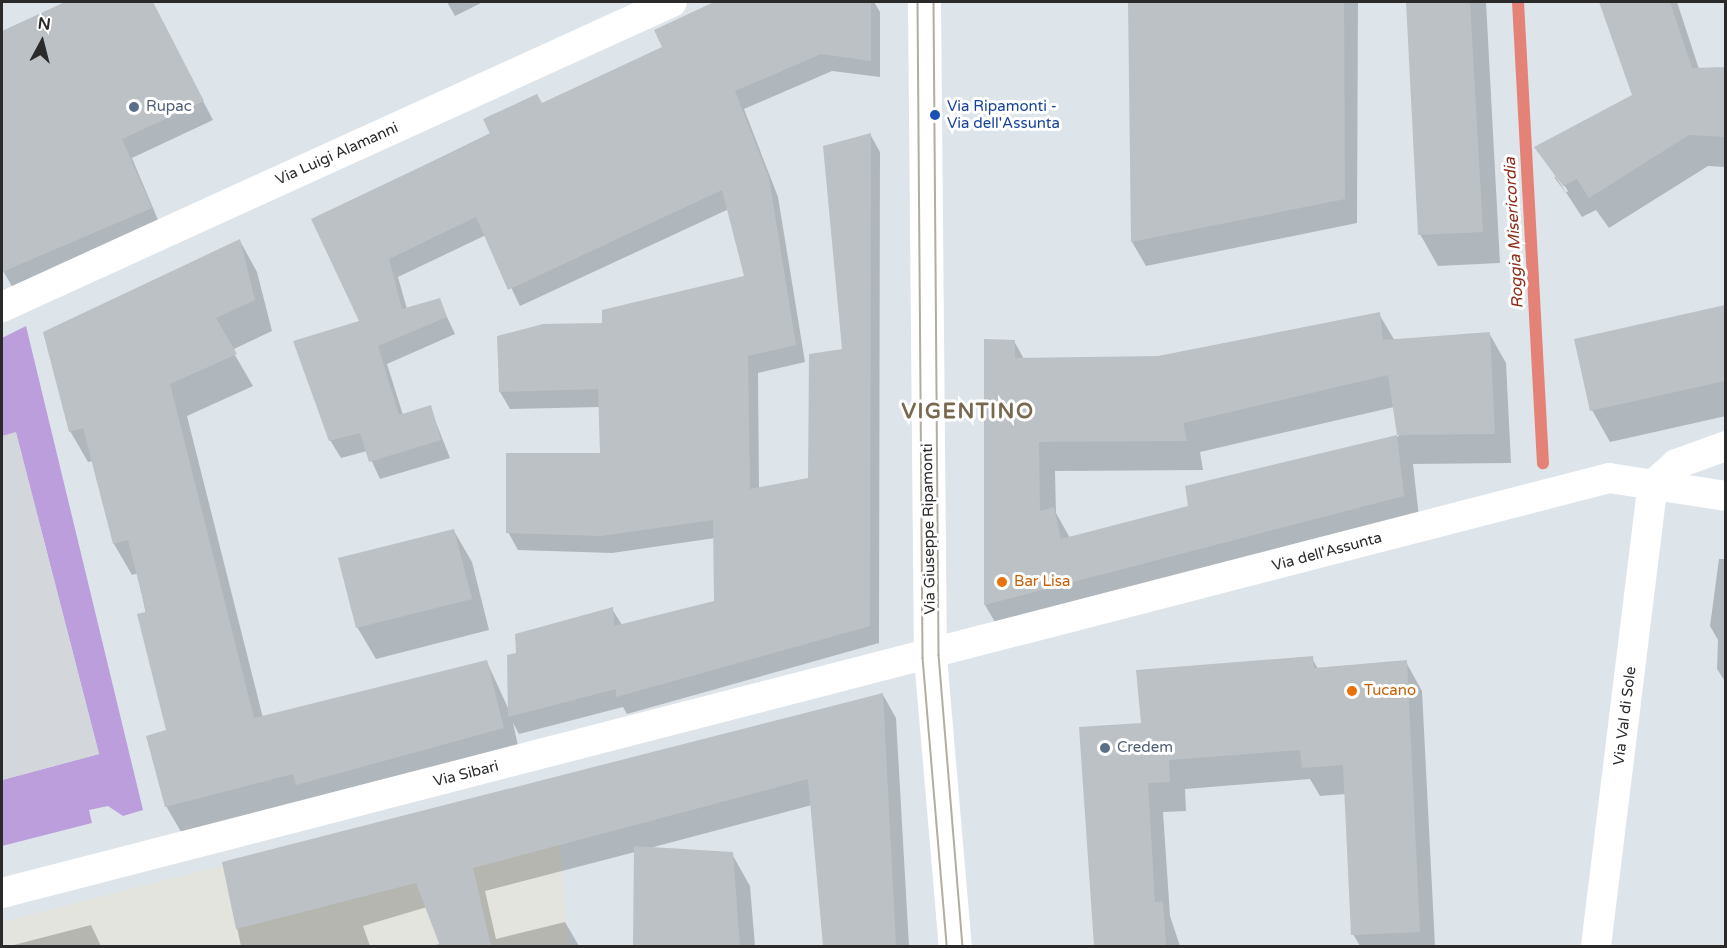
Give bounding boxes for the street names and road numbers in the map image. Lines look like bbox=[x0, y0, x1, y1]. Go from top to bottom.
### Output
street label: Via Luigi Alamanni bbox=[273, 119, 401, 189]
street label: Via Giuseppe Ripamonti bbox=[919, 443, 939, 615]
street label: Via dell'Assunta bbox=[1270, 529, 1384, 575]
street label: Via Val di Sole bbox=[1610, 665, 1640, 767]
street label: Via Sibari bbox=[432, 757, 500, 791]

